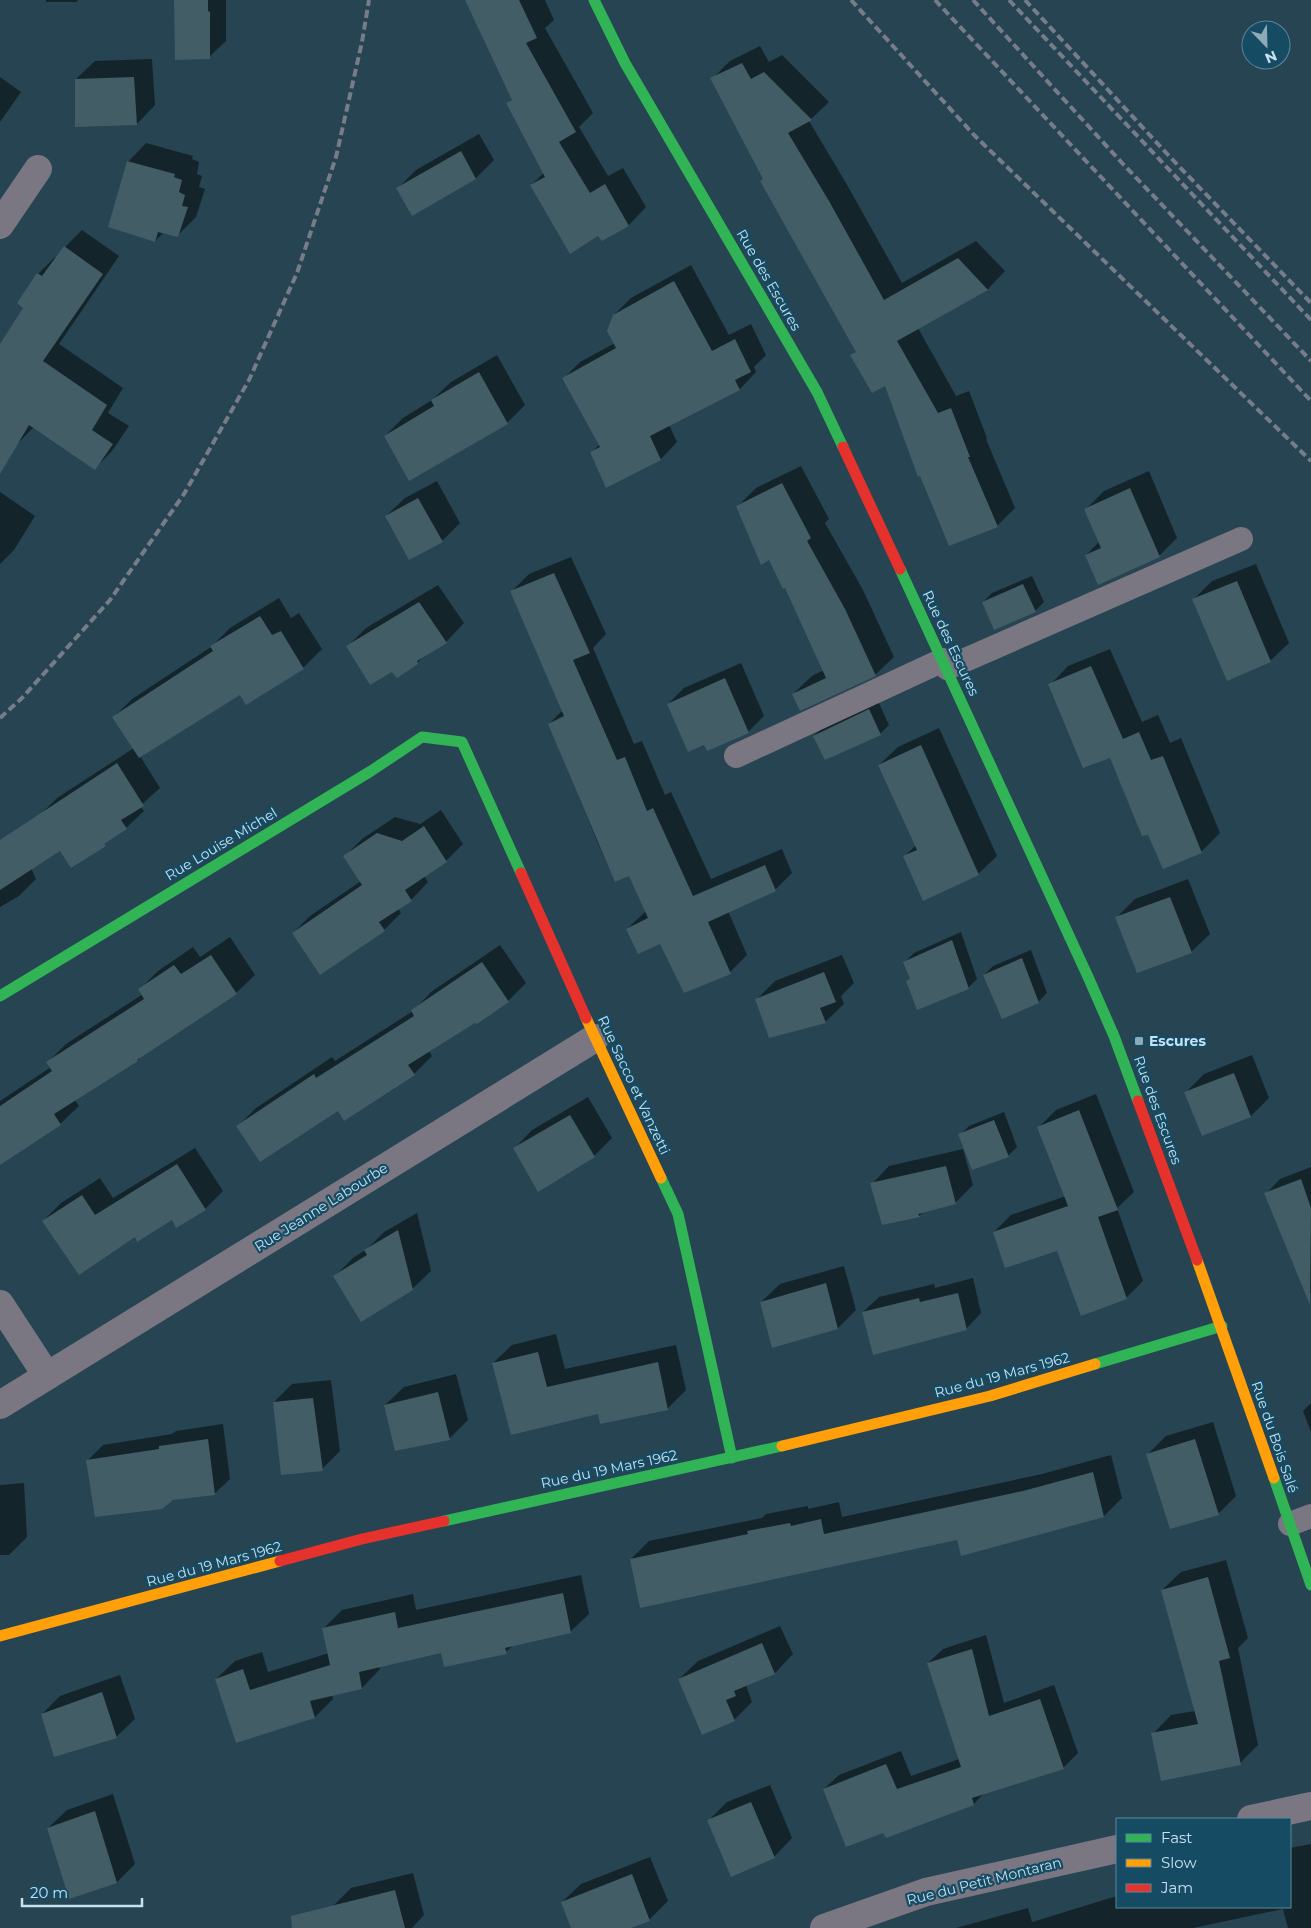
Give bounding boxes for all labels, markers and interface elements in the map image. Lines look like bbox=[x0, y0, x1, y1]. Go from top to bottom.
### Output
north arrow bbox=[1241, 20, 1291, 70]
text: N bbox=[1262, 46, 1280, 67]
street label: Rue des Escures bbox=[733, 226, 805, 334]
street label: Rue des Escures bbox=[919, 587, 983, 699]
street label: Rue Louise Michel bbox=[162, 804, 280, 884]
street label: Rue Sacco et Vanzetti bbox=[594, 1013, 674, 1157]
place label: Escures bbox=[1149, 1032, 1206, 1050]
marker: Escures bbox=[1133, 1035, 1145, 1047]
street label: Rue des Escures bbox=[1130, 1053, 1186, 1167]
street label: Rue Jeanne Labourbe bbox=[251, 1159, 391, 1255]
street label: Rue du 19 Mars 1962 bbox=[932, 1348, 1072, 1402]
street label: Rue du Bois Salé bbox=[1247, 1379, 1303, 1495]
street label: Rue du 19 Mars 1962 bbox=[539, 1446, 679, 1492]
street label: Rue du 19 Mars 1962 bbox=[144, 1537, 284, 1591]
legend bbox=[1116, 1818, 1291, 1908]
text: Fast bbox=[1161, 1828, 1192, 1847]
street label: Rue du Petit Montaran bbox=[905, 1853, 1063, 1909]
text: Slow bbox=[1161, 1853, 1197, 1872]
scale bar bbox=[22, 1876, 142, 1908]
text: Jam bbox=[1160, 1878, 1193, 1897]
text: 20 m bbox=[30, 1883, 68, 1902]

